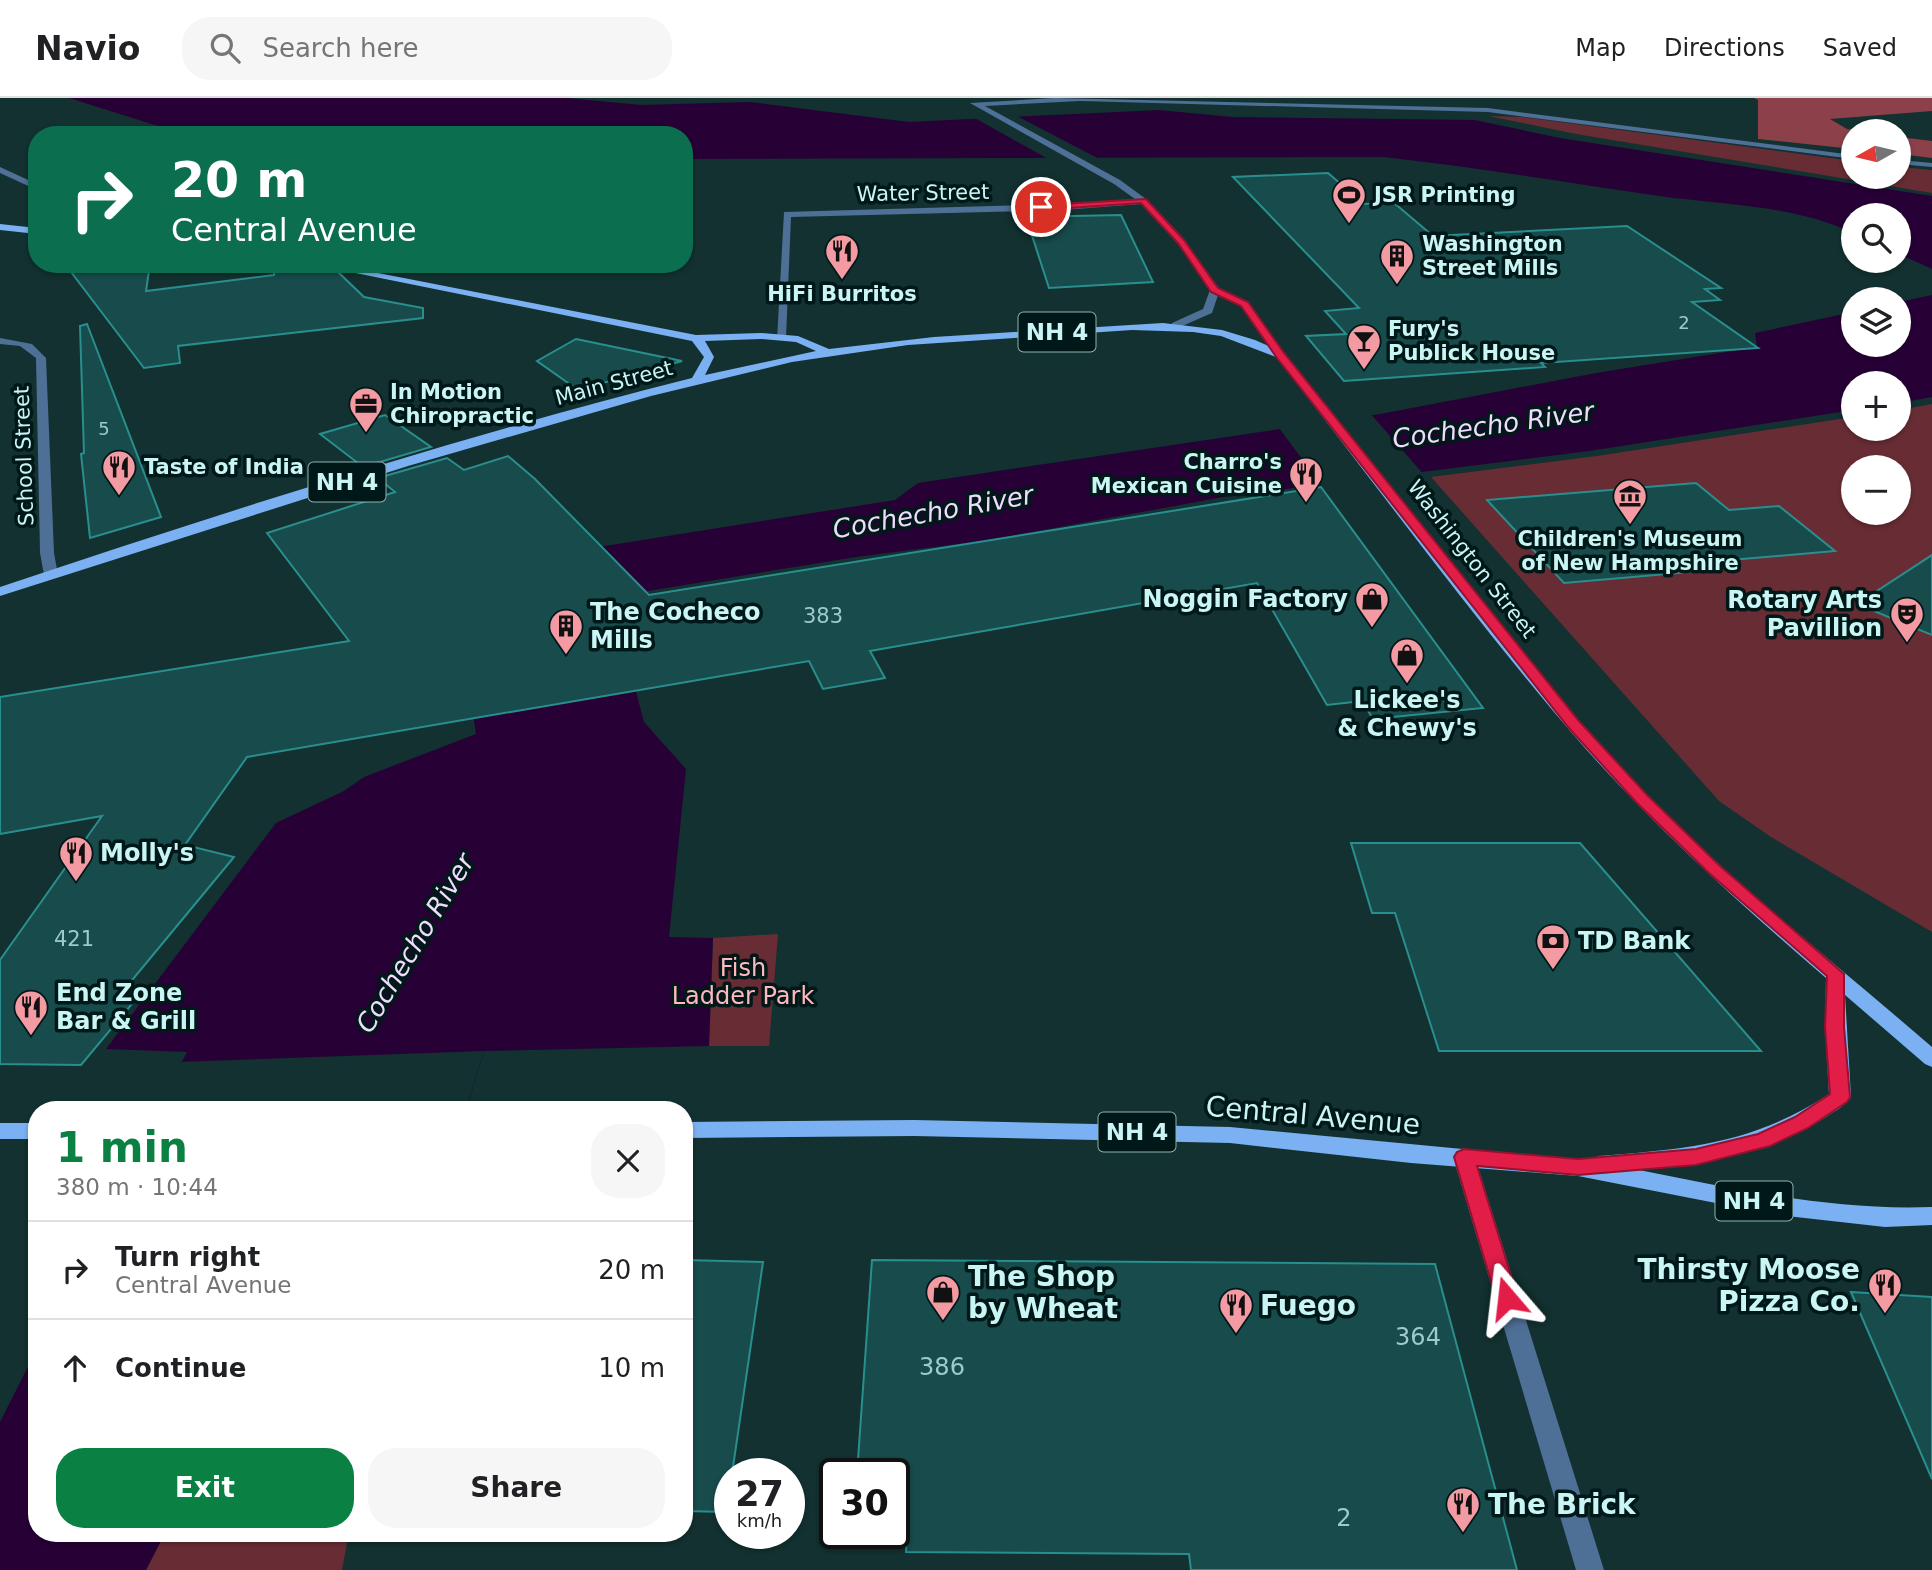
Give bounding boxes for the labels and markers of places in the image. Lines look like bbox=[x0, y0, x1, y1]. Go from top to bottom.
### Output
sports icon: JSR Printing bbox=[1330, 176, 1368, 225]
pin bbox=[1011, 177, 1071, 237]
place label: JSR Printing bbox=[1372, 183, 1516, 207]
restaurant icon: HiFi Burritos bbox=[823, 232, 861, 281]
place label: Washington Street Mills bbox=[1422, 232, 1563, 280]
building icon: Washington Street Mills bbox=[1378, 237, 1416, 286]
place label: HiFi Burritos bbox=[767, 282, 917, 306]
place label: Fury's Publick House bbox=[1388, 317, 1555, 365]
bar icon: Fury's Publick House bbox=[1345, 322, 1383, 371]
place label: In Motion Chiropractic bbox=[390, 380, 534, 428]
office icon: In Motion Chiropractic bbox=[347, 385, 385, 434]
restaurant icon: Taste of India bbox=[100, 448, 138, 497]
place label: Charro's Mexican Cuisine bbox=[1091, 450, 1282, 498]
place label: Taste of India bbox=[144, 455, 304, 479]
restaurant icon: Charro's Mexican Cuisine bbox=[1287, 455, 1325, 504]
museum icon: Children's Museum of New Hampshire bbox=[1611, 477, 1649, 526]
place label: Children's Museum of New Hampshire bbox=[1517, 527, 1743, 575]
shop icon: Noggin Factory bbox=[1353, 580, 1391, 629]
place label: Noggin Factory bbox=[1143, 585, 1348, 613]
place label: Rotary Arts Pavillion bbox=[1727, 586, 1882, 642]
theatre icon: Rotary Arts Pavillion bbox=[1888, 595, 1926, 644]
place label: The Cocheco Mills bbox=[590, 598, 761, 654]
building icon: The Cocheco Mills bbox=[547, 607, 585, 656]
shop icon: Lickee's & Chewy's bbox=[1388, 636, 1426, 685]
place label: Lickee's & Chewy's bbox=[1337, 686, 1477, 742]
restaurant icon: Molly's bbox=[57, 834, 95, 883]
place label: Molly's bbox=[100, 839, 194, 867]
bank icon: TD Bank bbox=[1534, 922, 1572, 971]
place label: TD Bank bbox=[1578, 927, 1691, 955]
place label: End Zone Bar & Grill bbox=[56, 979, 196, 1035]
restaurant icon: End Zone Bar & Grill bbox=[12, 988, 50, 1037]
place label: Thirsty Moose Pizza Co. bbox=[1638, 1253, 1860, 1318]
place label: The Shop by Wheat bbox=[968, 1260, 1118, 1325]
restaurant icon: Thirsty Moose Pizza Co. bbox=[1866, 1266, 1904, 1315]
shop icon: The Shop by Wheat bbox=[924, 1273, 962, 1322]
restaurant icon: Fuego bbox=[1217, 1286, 1255, 1335]
place label: Fuego bbox=[1260, 1289, 1356, 1322]
restaurant icon: The Brick bbox=[1444, 1485, 1482, 1534]
place label: The Brick bbox=[1488, 1488, 1637, 1521]

